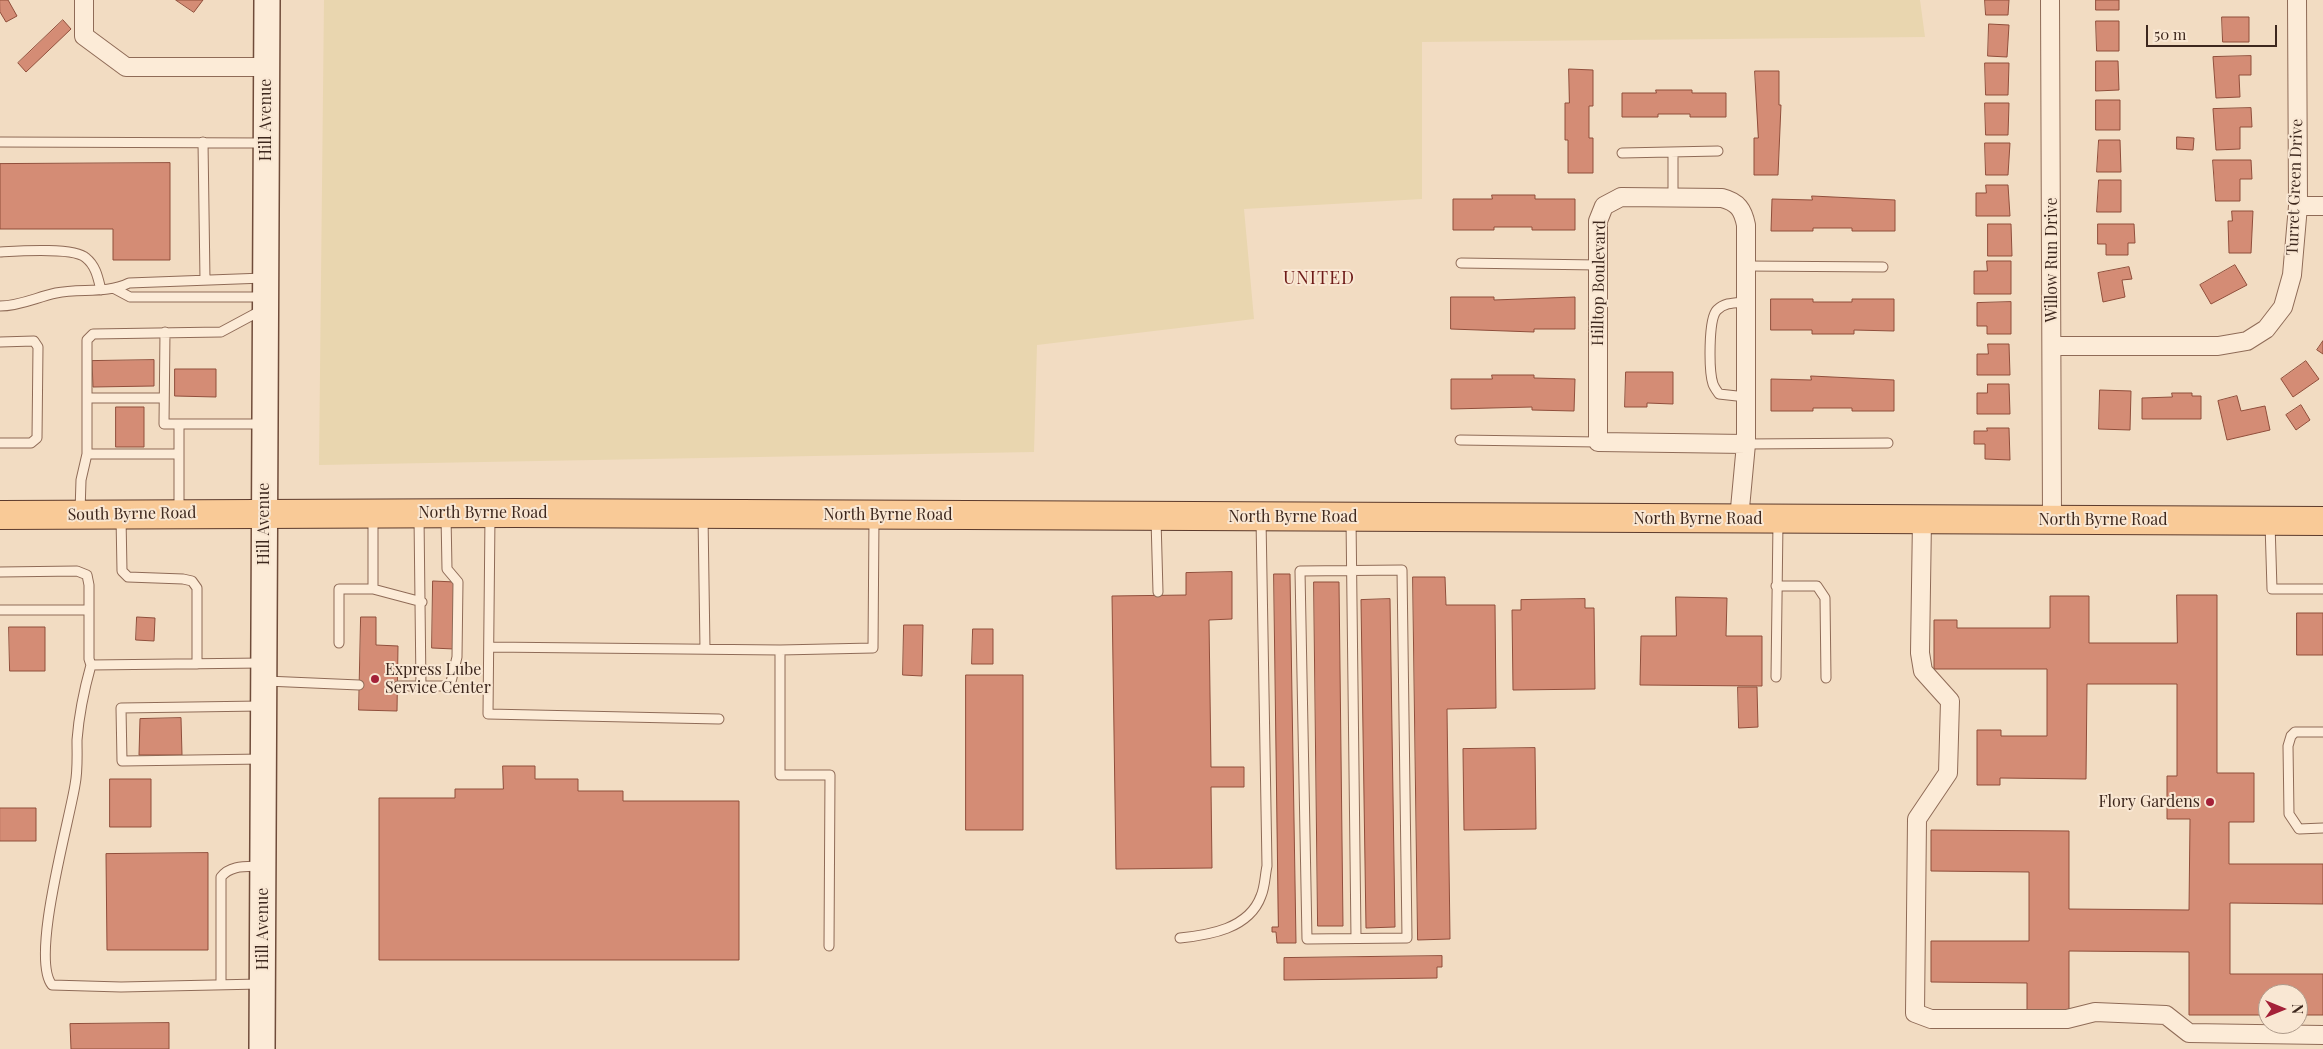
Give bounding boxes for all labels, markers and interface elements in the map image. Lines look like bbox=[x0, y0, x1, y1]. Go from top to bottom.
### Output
scale bar bbox=[2148, 15, 2279, 47]
text: 50 m bbox=[2154, 24, 2186, 44]
street label: Hill Avenue bbox=[256, 79, 276, 161]
street label: Turret Green Drive bbox=[2283, 118, 2307, 256]
street label: Willow Run Drive bbox=[2042, 197, 2062, 323]
street label: Hilltop Boulevard bbox=[1588, 220, 1610, 346]
district label: UNITED bbox=[1282, 267, 1356, 289]
street label: Hill Avenue bbox=[254, 483, 274, 565]
street label: South Byrne Road bbox=[67, 503, 197, 525]
street label: North Byrne Road bbox=[419, 503, 547, 523]
street label: North Byrne Road bbox=[824, 505, 952, 525]
street label: North Byrne Road bbox=[1229, 507, 1357, 527]
street label: North Byrne Road bbox=[1634, 509, 1762, 529]
street label: North Byrne Road bbox=[2039, 510, 2167, 530]
place label: Express Lube Service Center bbox=[385, 660, 491, 698]
marker: Express Lube Service Center bbox=[369, 673, 381, 685]
place label: Flory Gardens bbox=[2099, 792, 2200, 812]
marker: Flory Gardens bbox=[2204, 796, 2216, 808]
street label: Hill Avenue bbox=[253, 888, 273, 970]
north arrow bbox=[2258, 984, 2308, 1034]
text: N bbox=[2288, 1004, 2307, 1014]

